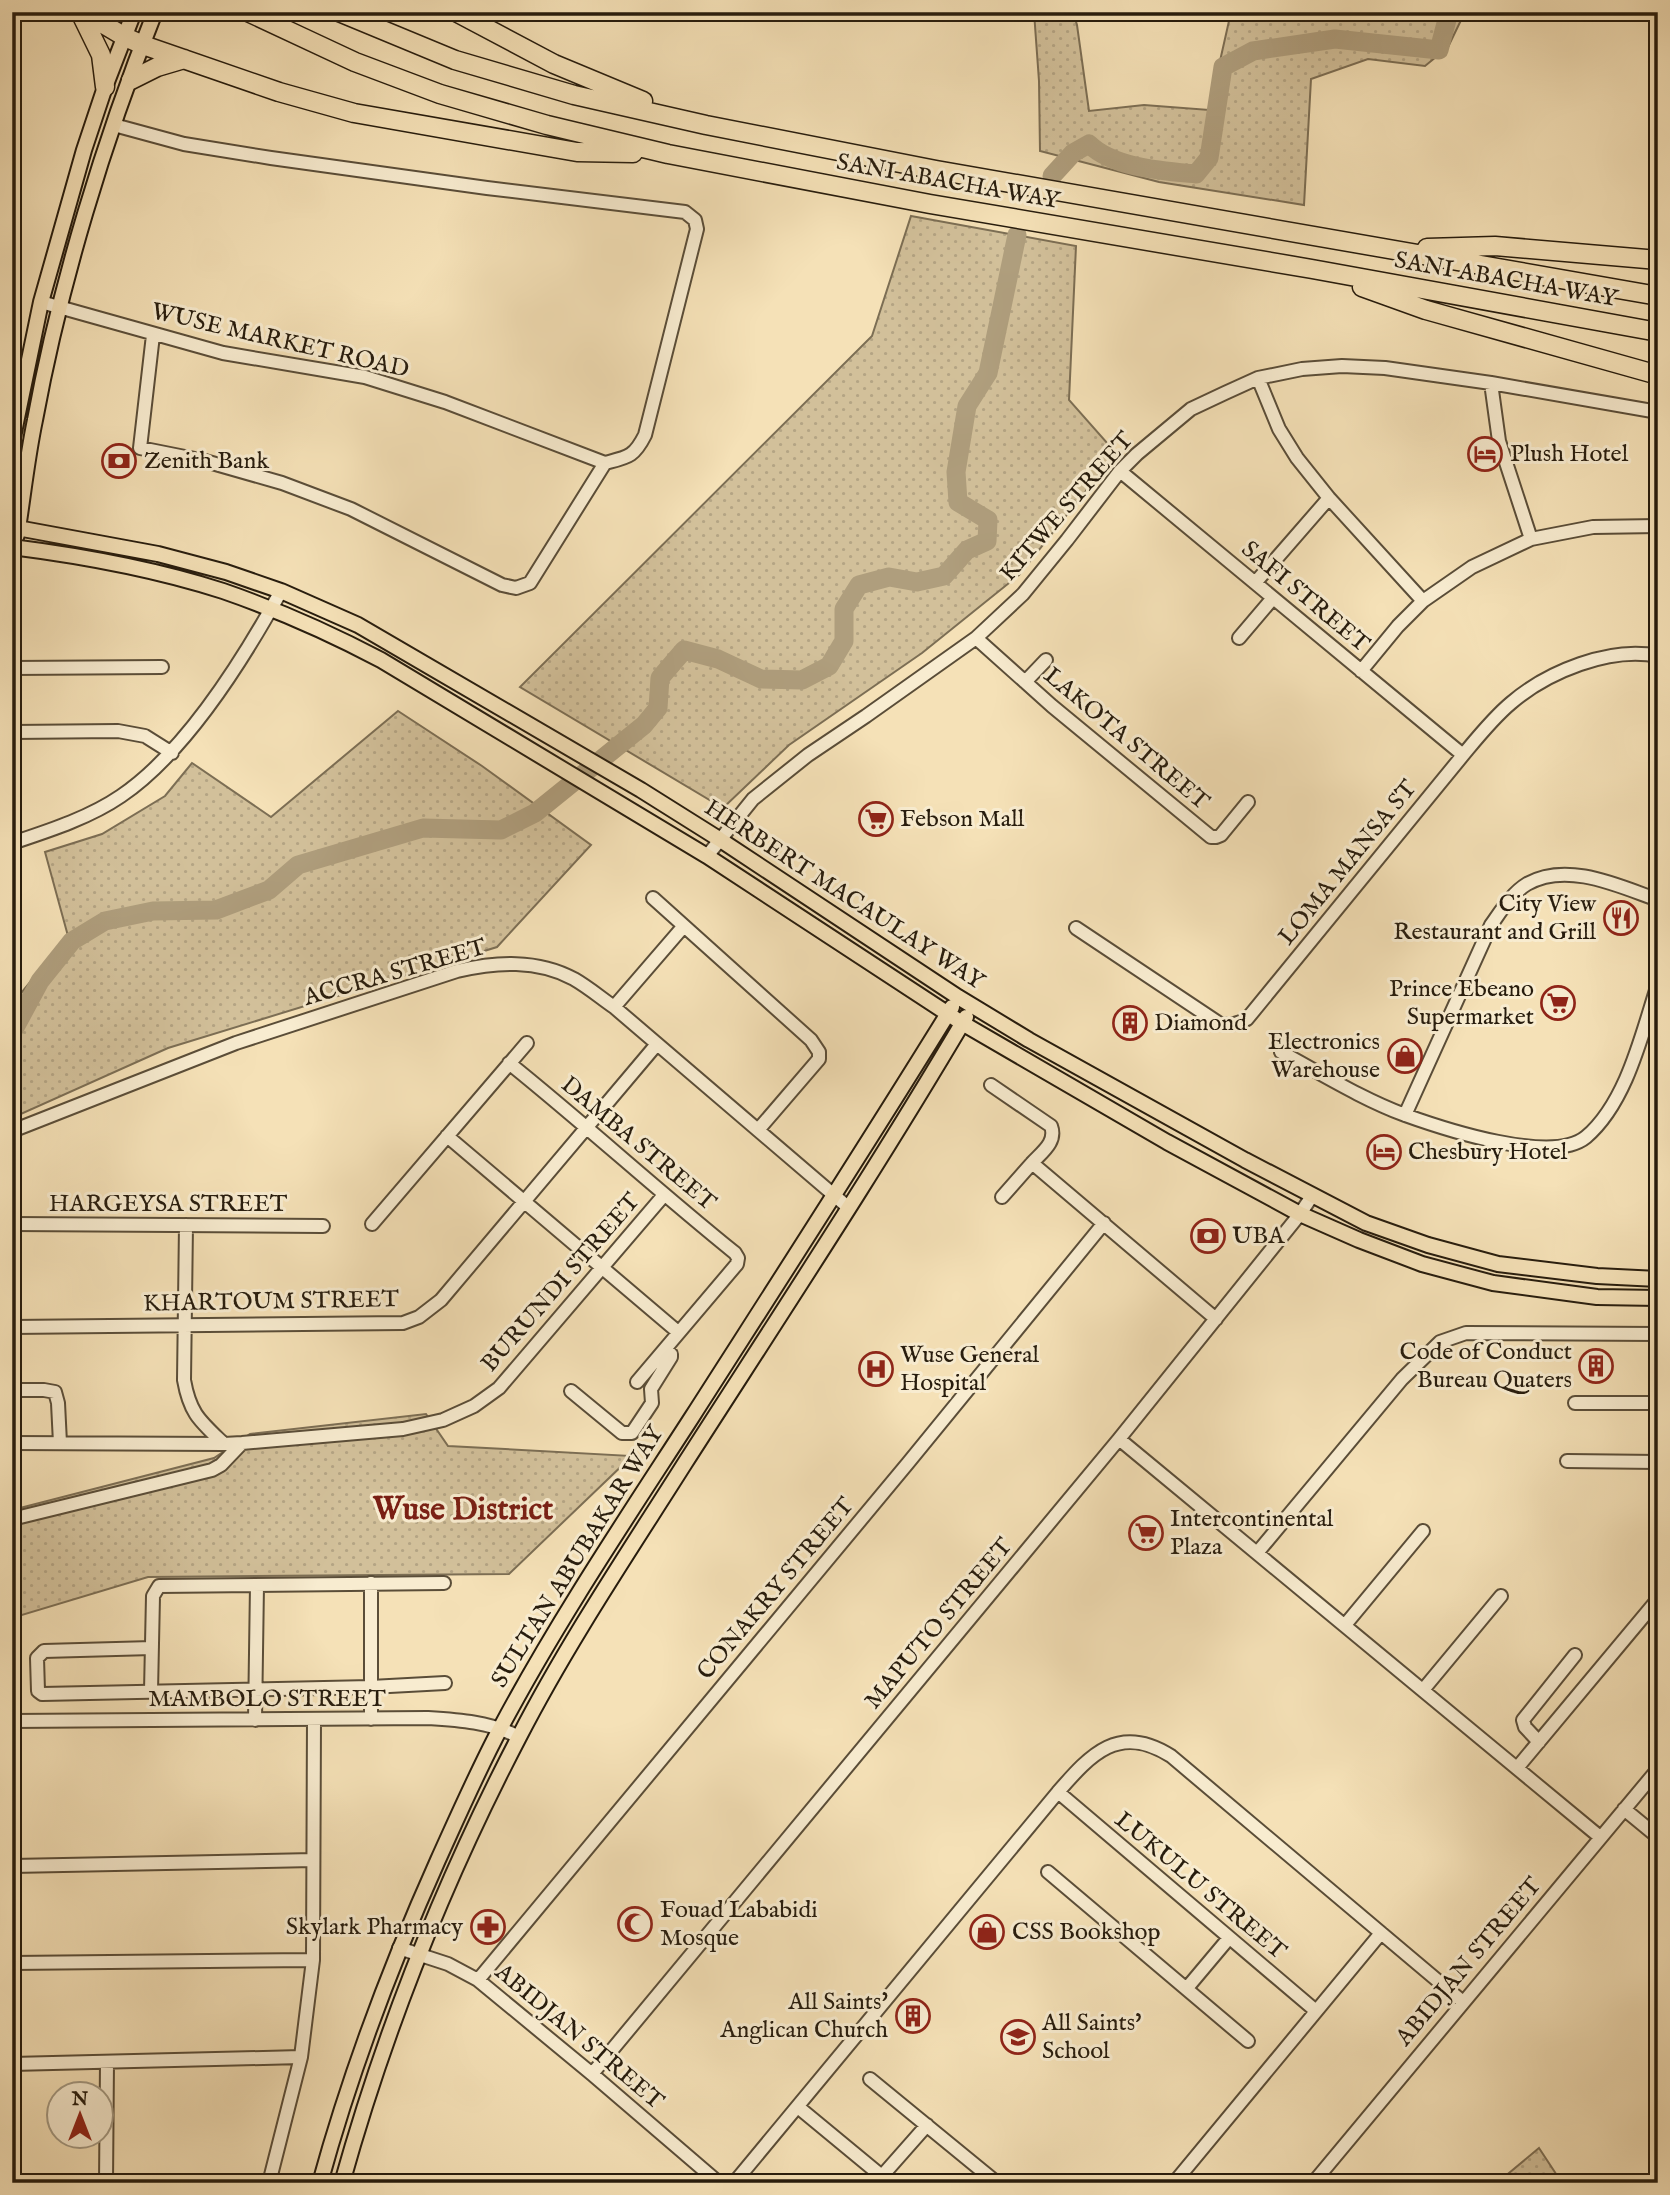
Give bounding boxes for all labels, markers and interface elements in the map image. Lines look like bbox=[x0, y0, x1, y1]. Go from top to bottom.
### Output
street label: SANI ABACHA WAY bbox=[834, 147, 1064, 217]
street label: SANI ABACHA WAY bbox=[1392, 245, 1622, 315]
street label: WUSE MARKET ROAD bbox=[148, 296, 412, 386]
street label: KITWE STREET bbox=[993, 425, 1141, 588]
hotel icon: Plush Hotel bbox=[1466, 435, 1504, 473]
place label: Plush Hotel bbox=[1510, 439, 1629, 470]
bank icon: Zenith Bank bbox=[100, 442, 138, 480]
place label: Zenith Bank bbox=[144, 446, 269, 477]
street label: SAFI STREET bbox=[1235, 534, 1376, 660]
street label: LAKOTA STREET bbox=[1037, 661, 1216, 818]
street label: LOMA MANSA ST bbox=[1272, 774, 1424, 952]
street label: HERBERT MACAULAY WAY bbox=[698, 793, 991, 998]
supermarket icon: Febson Mall bbox=[857, 800, 895, 838]
place label: Febson Mall bbox=[900, 804, 1025, 835]
place label: City View Restaurant and Grill bbox=[1393, 889, 1597, 948]
restaurant icon: City View Restaurant and Grill bbox=[1602, 899, 1640, 937]
street label: ACCRA STREET bbox=[299, 932, 490, 1014]
place label: Prince Ebeano Supermarket bbox=[1389, 974, 1534, 1033]
supermarket icon: Prince Ebeano Supermarket bbox=[1539, 984, 1577, 1022]
building icon: Diamond bbox=[1111, 1004, 1149, 1042]
place label: Diamond bbox=[1154, 1008, 1247, 1039]
place label: Electronics Warehouse bbox=[1268, 1027, 1380, 1086]
shop icon: Electronics Warehouse bbox=[1386, 1037, 1424, 1075]
street label: DAMBA STREET bbox=[554, 1070, 723, 1218]
hotel icon: Chesbury Hotel bbox=[1365, 1133, 1403, 1171]
place label: Chesbury Hotel bbox=[1408, 1137, 1568, 1168]
street label: BURUNDI STREET bbox=[475, 1187, 648, 1379]
street label: HARGEYSA STREET bbox=[49, 1189, 288, 1220]
bank icon: UBA bbox=[1189, 1217, 1227, 1255]
place label: UBA bbox=[1232, 1221, 1285, 1252]
street label: KHARTOUM STREET bbox=[143, 1284, 400, 1320]
place label: Code of Conduct Bureau Quaters bbox=[1399, 1337, 1572, 1396]
place label: Wuse General Hospital bbox=[900, 1340, 1040, 1399]
building icon: Code of Conduct Bureau Quaters bbox=[1577, 1347, 1615, 1385]
hospital icon: Wuse General Hospital bbox=[857, 1350, 895, 1388]
street label: SULTAN ABUBAKAR WAY bbox=[485, 1419, 672, 1694]
district label: Wuse District bbox=[372, 1490, 553, 1531]
street label: CONAKRY STREET bbox=[691, 1491, 862, 1687]
place label: Intercontinental Plaza bbox=[1170, 1504, 1334, 1563]
supermarket icon: Intercontinental Plaza bbox=[1127, 1514, 1165, 1552]
street label: MAPUTO STREET bbox=[858, 1531, 1020, 1716]
street label: MAMBOLO STREET bbox=[148, 1684, 386, 1715]
street label: LUKULU STREET bbox=[1108, 1805, 1293, 1967]
street label: ABIDJAN STREET bbox=[1389, 1871, 1549, 2054]
place label: Fouad Lababidi Mosque bbox=[660, 1895, 818, 1954]
mosque icon: Fouad Lababidi Mosque bbox=[616, 1905, 654, 1943]
pharmacy icon: Skylark Pharmacy bbox=[469, 1908, 507, 1946]
place label: Skylark Pharmacy bbox=[286, 1912, 463, 1943]
shop icon: CSS Bookshop bbox=[968, 1913, 1006, 1951]
place label: CSS Bookshop bbox=[1012, 1917, 1161, 1948]
street label: ABIDJAN STREET bbox=[487, 1957, 670, 2117]
place label: All Saints' Anglican Church bbox=[719, 1987, 888, 2046]
building icon: All Saints' Anglican Church bbox=[894, 1997, 932, 2035]
place label: All Saints' School bbox=[1041, 2008, 1142, 2067]
school or university icon: All Saints' School bbox=[999, 2018, 1037, 2056]
north arrow bbox=[46, 2080, 116, 2150]
text: N bbox=[71, 2088, 89, 2112]

